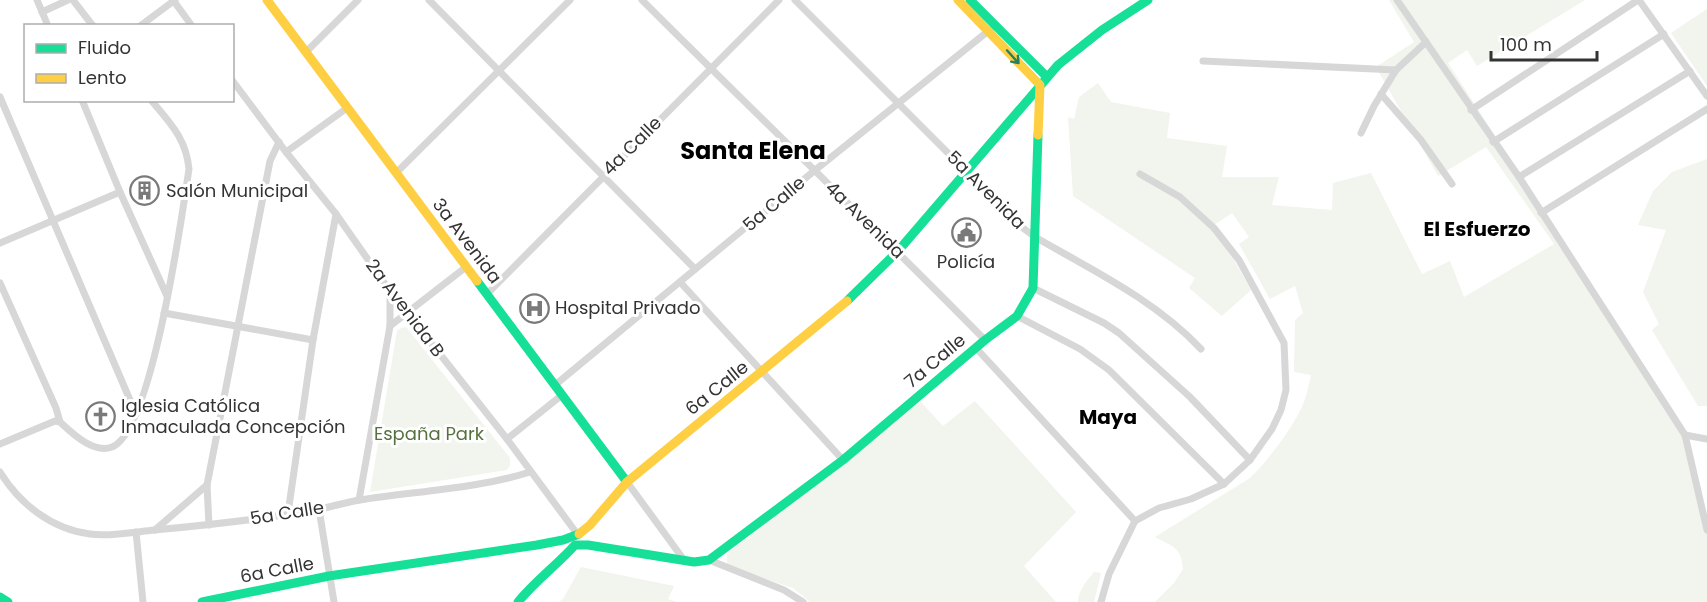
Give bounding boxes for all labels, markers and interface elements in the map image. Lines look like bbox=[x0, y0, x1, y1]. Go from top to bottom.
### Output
legend bbox=[24, 24, 234, 102]
scale bar bbox=[1491, 24, 1598, 62]
text: 100 m bbox=[1500, 32, 1552, 57]
text: Fluido bbox=[78, 35, 131, 60]
one-way arrow bbox=[1006, 49, 1021, 64]
text: Lento bbox=[78, 65, 127, 90]
street label: 4a Calle bbox=[597, 111, 667, 181]
district label: Santa Elena bbox=[680, 134, 826, 167]
street label: 5a Avenida bbox=[941, 145, 1031, 235]
street label: 5a Calle bbox=[737, 170, 810, 237]
building icon: Salón Municipal bbox=[129, 175, 161, 207]
street label: 4a Avenida bbox=[820, 175, 911, 264]
place label: Salón Municipal bbox=[166, 178, 308, 203]
street label: 3a Avenida bbox=[427, 193, 508, 289]
district label: El Esfuerzo bbox=[1423, 215, 1531, 243]
public building icon: Policía bbox=[950, 217, 982, 249]
place label: Policía bbox=[937, 249, 995, 274]
street label: 2a Avenida B bbox=[360, 254, 451, 362]
hospital icon: Hospital Privado bbox=[518, 292, 550, 324]
place label: Hospital Privado bbox=[555, 295, 700, 320]
street label: 7a Calle bbox=[899, 328, 971, 394]
street label: 6a Calle bbox=[680, 354, 753, 421]
place label: Iglesia Católica Inmaculada Concepción bbox=[121, 393, 345, 439]
church icon: Iglesia Católica Inmaculada Concepción bbox=[84, 400, 116, 432]
district label: Maya bbox=[1079, 403, 1137, 431]
park label: España Park bbox=[374, 421, 485, 446]
street label: 5a Calle bbox=[248, 494, 326, 531]
street label: 6a Calle bbox=[238, 550, 316, 589]

